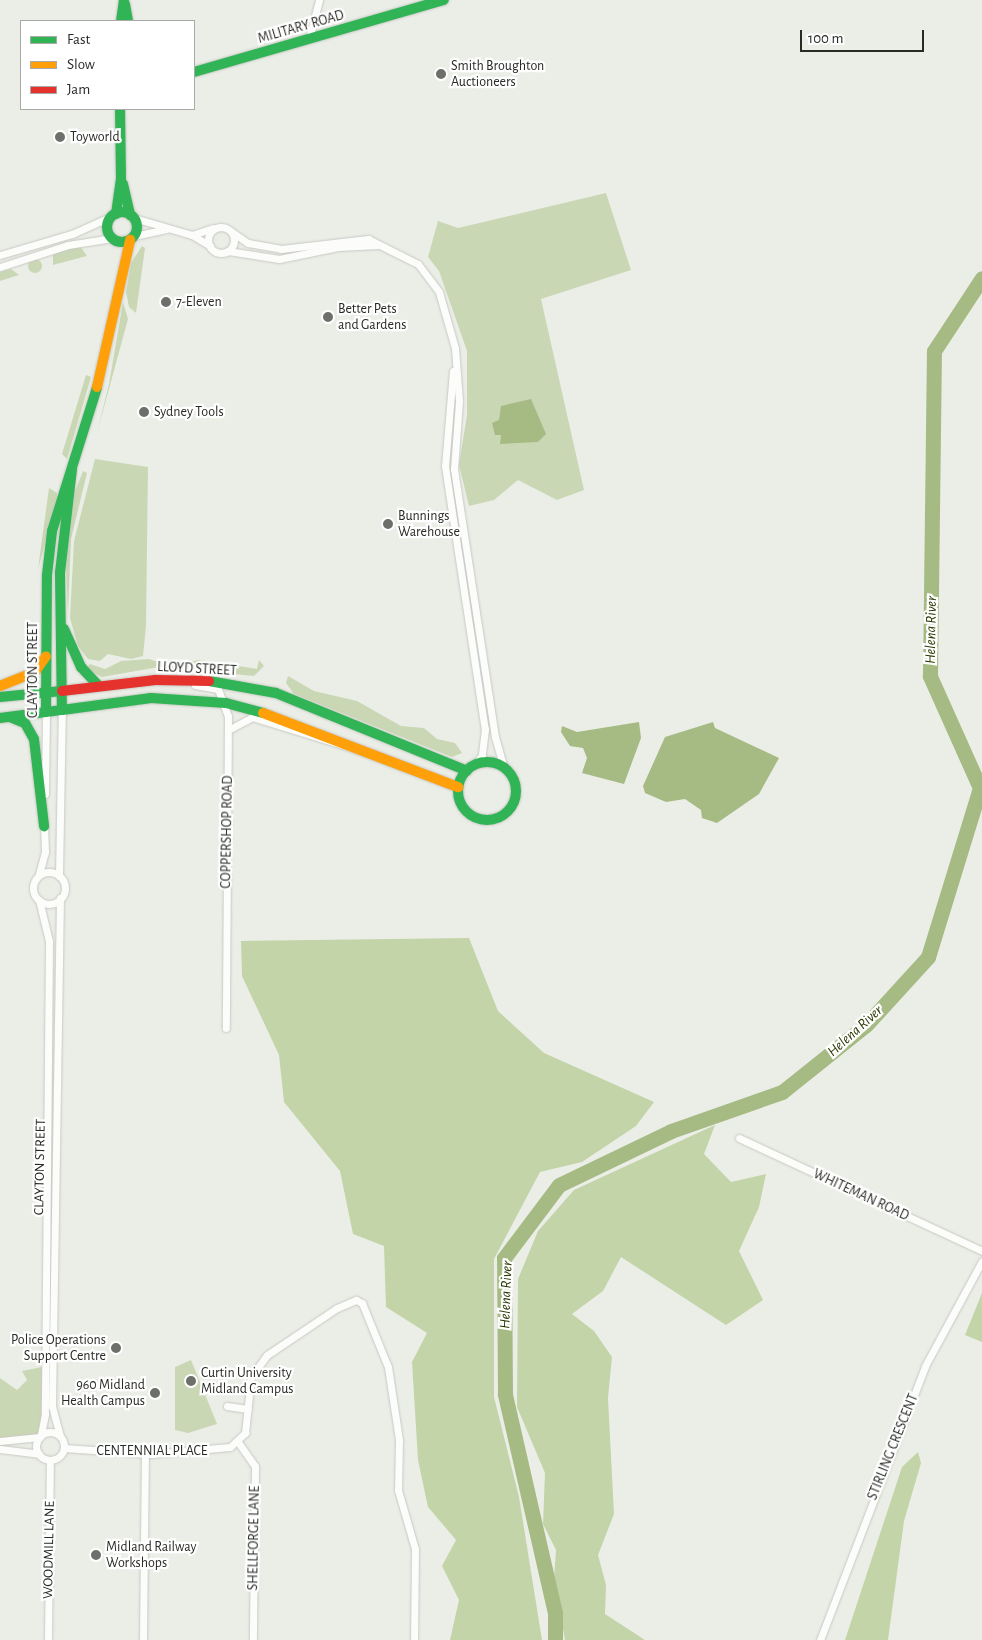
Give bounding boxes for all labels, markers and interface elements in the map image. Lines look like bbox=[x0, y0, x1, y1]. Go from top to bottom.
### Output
street label: MILITARY ROAD bbox=[256, 7, 346, 47]
legend bbox=[20, 20, 195, 110]
scale bar bbox=[802, 20, 926, 52]
text: 100 m bbox=[808, 31, 843, 46]
text: Fast bbox=[67, 32, 90, 47]
text: Slow bbox=[67, 57, 95, 72]
place label: Smith Broughton Auctioneers bbox=[451, 58, 544, 90]
marker: Smith Broughton Auctioneers bbox=[435, 68, 447, 80]
text: Jam bbox=[67, 82, 90, 97]
place label: Toyworld bbox=[70, 129, 120, 145]
marker: Toyworld bbox=[54, 131, 66, 143]
place label: 7-Eleven bbox=[176, 294, 222, 310]
marker: 7-Eleven bbox=[160, 296, 172, 308]
place label: Better Pets and Gardens bbox=[338, 301, 406, 334]
marker: Better Pets and Gardens bbox=[322, 311, 334, 323]
place label: Sydney Tools bbox=[154, 404, 224, 420]
marker: Sydney Tools bbox=[138, 406, 150, 418]
place label: Bunnings Warehouse bbox=[398, 508, 460, 540]
marker: Bunnings Warehouse bbox=[382, 518, 394, 530]
water label: Helena River bbox=[921, 596, 941, 664]
street label: CLAYTON STREET bbox=[25, 622, 41, 718]
street label: LLOYD STREET bbox=[157, 659, 237, 679]
street label: COPPERSHOP ROAD bbox=[218, 775, 236, 889]
water label: Helena River bbox=[824, 1002, 886, 1060]
street label: CLAYTON STREET bbox=[31, 1119, 49, 1215]
street label: WHITEMAN ROAD bbox=[810, 1165, 912, 1225]
water label: Helena River bbox=[496, 1261, 516, 1329]
place label: Police Operations Support Centre bbox=[11, 1332, 106, 1364]
marker: Police Operations Support Centre bbox=[110, 1342, 122, 1354]
place label: Curtin University Midland Campus bbox=[201, 1365, 294, 1398]
marker: Curtin University Midland Campus bbox=[185, 1375, 197, 1387]
place label: 960 Midland Health Campus bbox=[61, 1377, 145, 1410]
marker: 960 Midland Health Campus bbox=[149, 1387, 161, 1399]
street label: STIRLING CRESCENT bbox=[864, 1391, 922, 1503]
street label: CENTENNIAL PLACE bbox=[96, 1443, 208, 1459]
street label: SHELLFORGE LANE bbox=[245, 1485, 263, 1591]
street label: WOODMILL LANE bbox=[40, 1501, 58, 1599]
place label: Midland Railway Workshops bbox=[106, 1539, 197, 1571]
marker: Midland Railway Workshops bbox=[90, 1549, 102, 1561]

